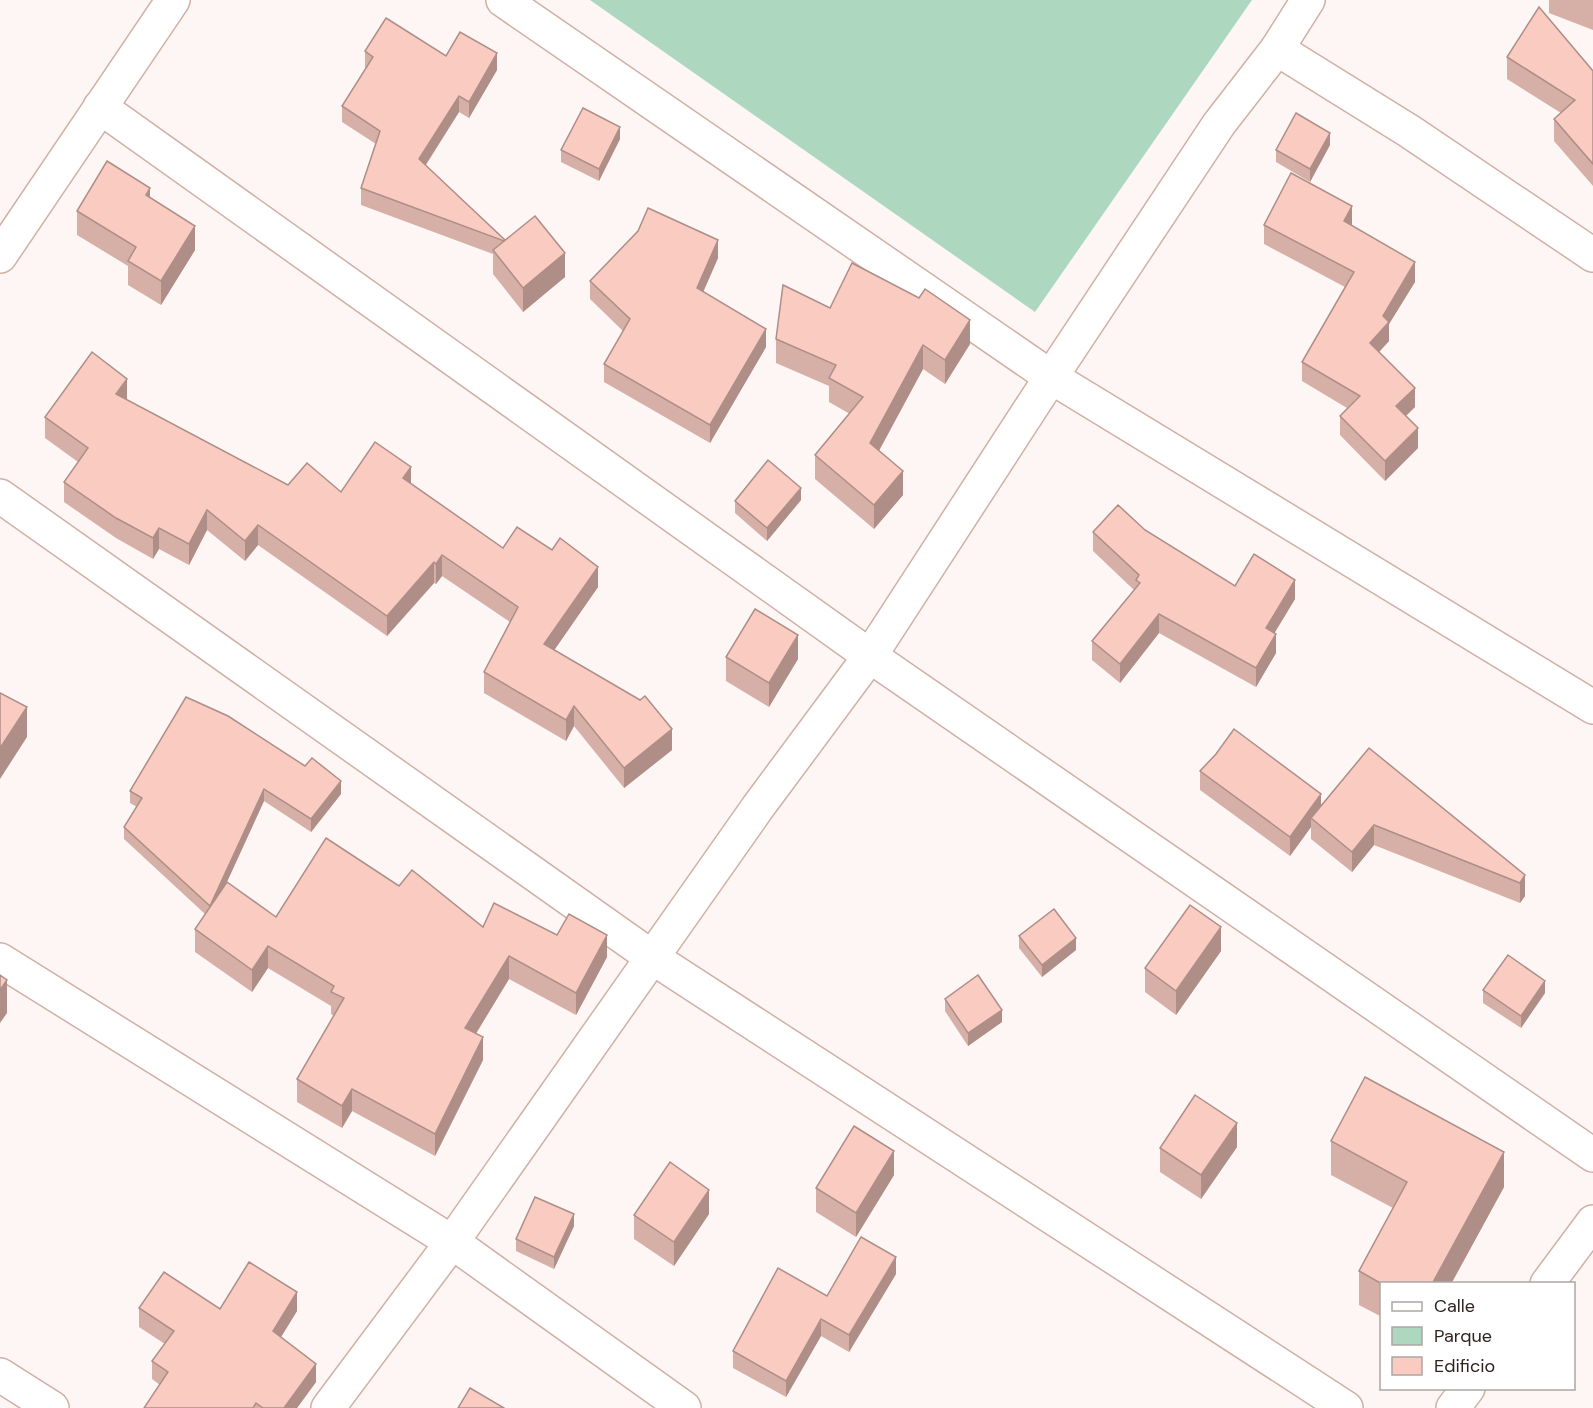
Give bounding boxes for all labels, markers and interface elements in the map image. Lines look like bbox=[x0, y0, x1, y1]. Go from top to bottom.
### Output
legend bbox=[1380, 1282, 1575, 1390]
text: Calle bbox=[1434, 1294, 1475, 1318]
text: Parque bbox=[1434, 1324, 1492, 1348]
text: Edificio bbox=[1434, 1354, 1495, 1378]

